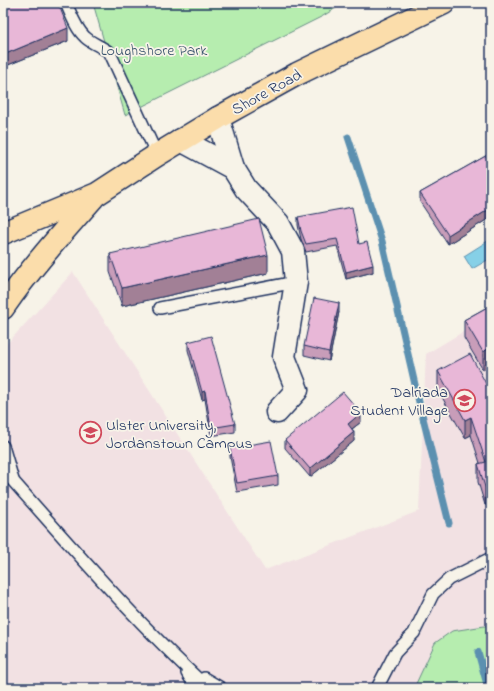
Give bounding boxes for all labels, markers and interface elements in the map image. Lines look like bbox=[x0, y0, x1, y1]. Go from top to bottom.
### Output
park label: Loughshore Park bbox=[101, 39, 208, 63]
street label: Shore Road bbox=[227, 64, 307, 122]
place label: Dalriada Student Village bbox=[350, 381, 449, 423]
school or university icon: Dalriada Student Village bbox=[451, 387, 477, 413]
place label: Ulster University, Jordanstown Campus bbox=[106, 414, 253, 456]
school or university icon: Ulster University, Jordanstown Campus bbox=[77, 420, 103, 446]

